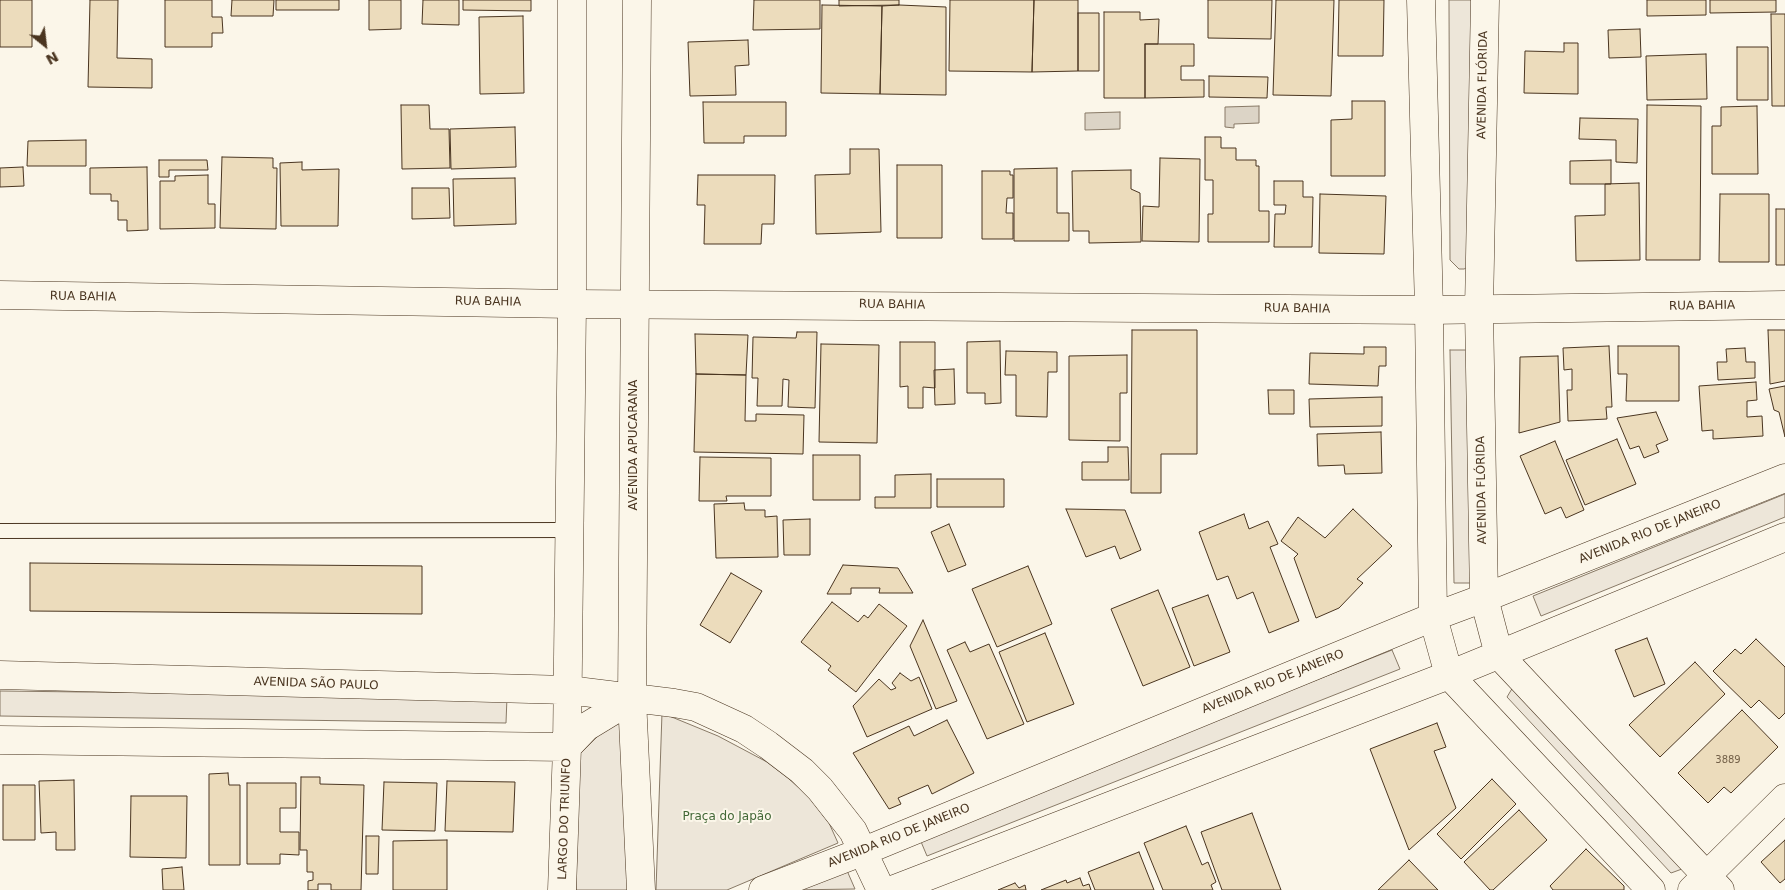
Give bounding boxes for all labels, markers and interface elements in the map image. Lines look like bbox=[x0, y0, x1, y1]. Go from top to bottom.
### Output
north arrow bbox=[20, 20, 70, 70]
street label: AVENIDA FLÓRIDA bbox=[1475, 31, 1491, 139]
text: N bbox=[43, 48, 61, 68]
street label: RUA BAHIA bbox=[50, 289, 116, 305]
street label: RUA BAHIA bbox=[455, 294, 521, 310]
street label: RUA BAHIA bbox=[859, 297, 925, 313]
street label: RUA BAHIA bbox=[1669, 298, 1735, 314]
street label: RUA BAHIA bbox=[1264, 301, 1330, 317]
street label: AVENIDA APUCARANA bbox=[627, 380, 641, 510]
street label: AVENIDA FLÓRIDA bbox=[1474, 436, 1490, 544]
street label: AVENIDA RIO DE JANEIRO bbox=[1577, 497, 1723, 567]
street label: AVENIDA RIO DE JANEIRO bbox=[1200, 647, 1346, 717]
street label: AVENIDA SÃO PAULO bbox=[253, 675, 379, 693]
house number: 3889 bbox=[1715, 754, 1741, 766]
street label: LARGO DO TRIUNFO bbox=[556, 758, 574, 880]
street label: AVENIDA RIO DE JANEIRO bbox=[826, 801, 972, 871]
park label: Praça do Japão bbox=[682, 810, 772, 824]

